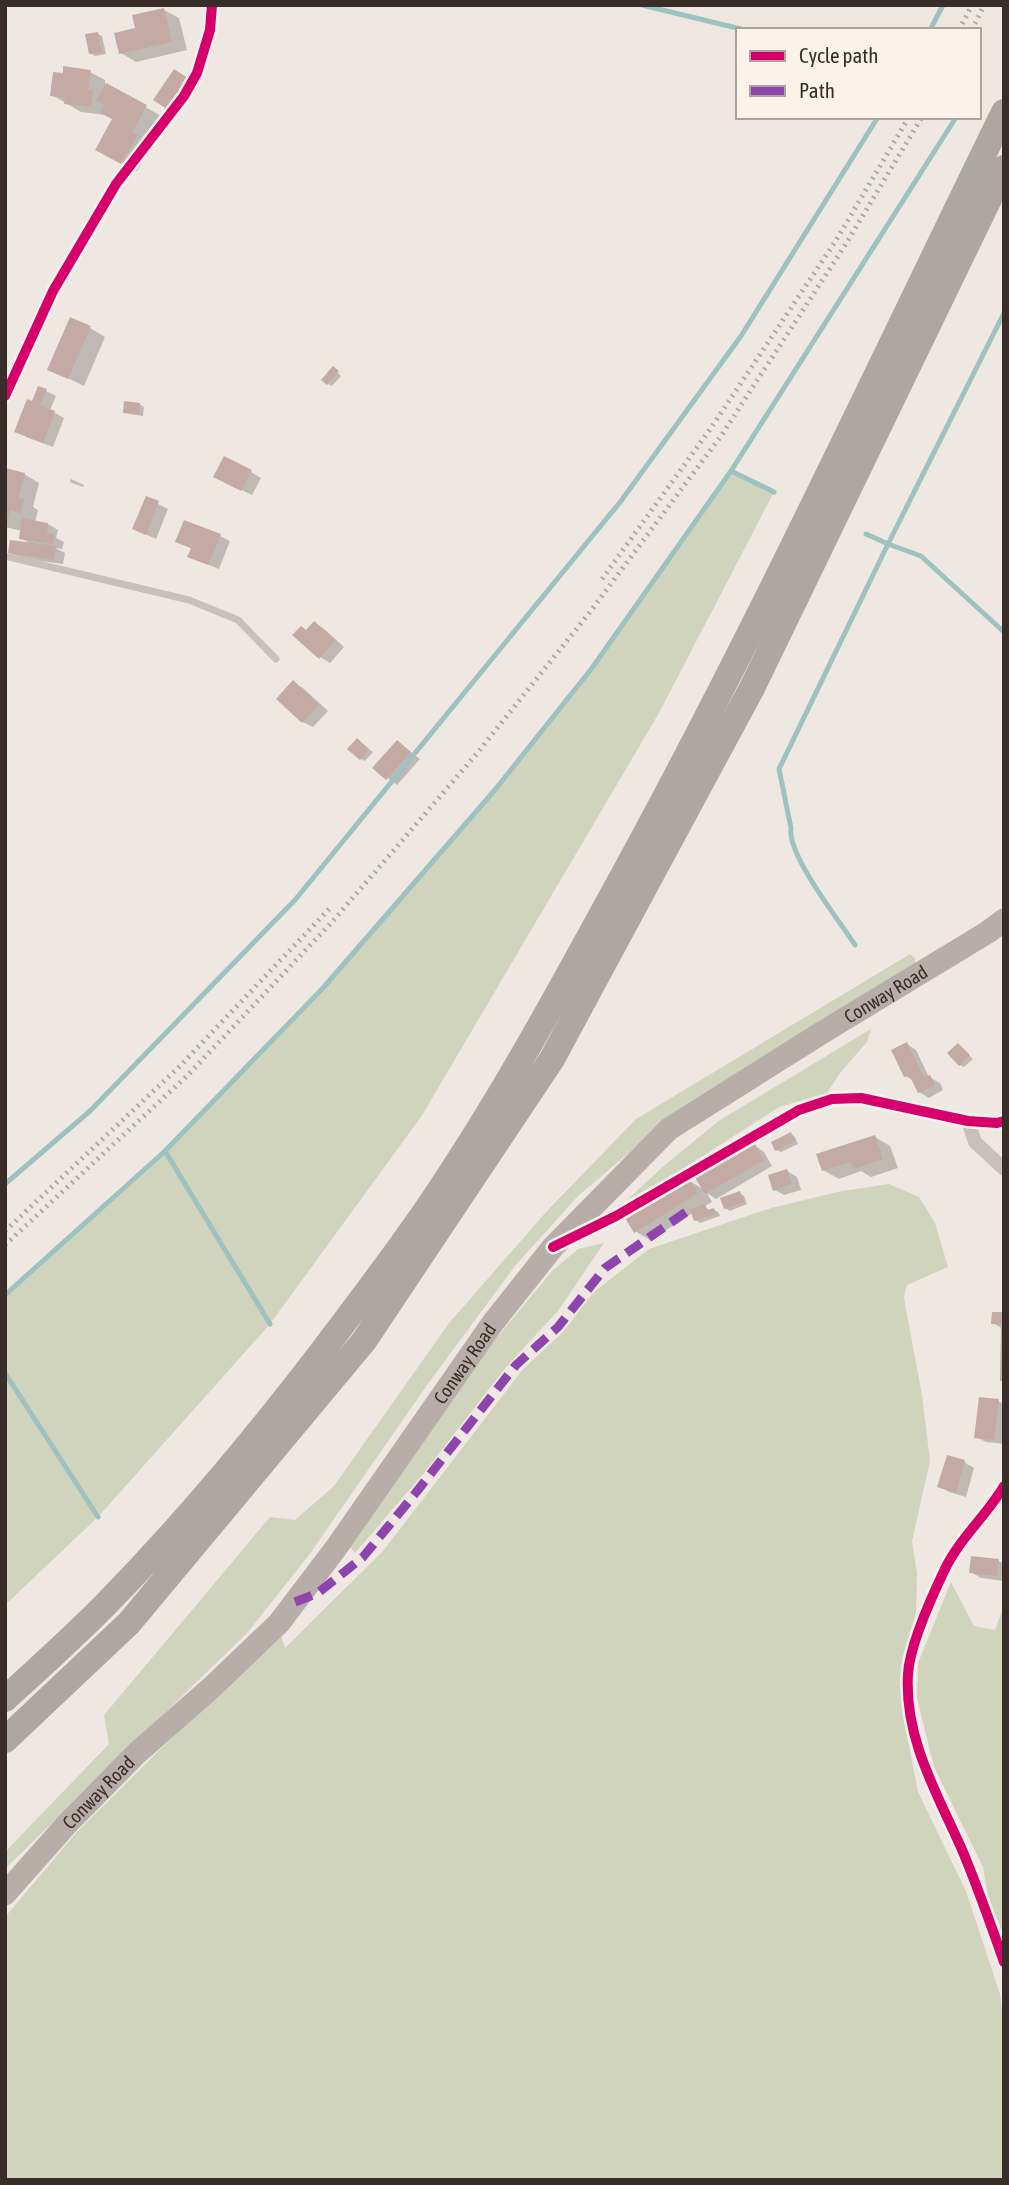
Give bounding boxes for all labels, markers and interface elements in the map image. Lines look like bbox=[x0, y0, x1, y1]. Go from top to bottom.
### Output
legend bbox=[736, 28, 981, 119]
text: Cycle path bbox=[799, 43, 878, 67]
text: Path bbox=[799, 78, 835, 102]
street label: Conway Road bbox=[840, 960, 931, 1028]
street label: Conway Road bbox=[429, 1319, 500, 1408]
street label: Conway Road bbox=[58, 1751, 139, 1833]

